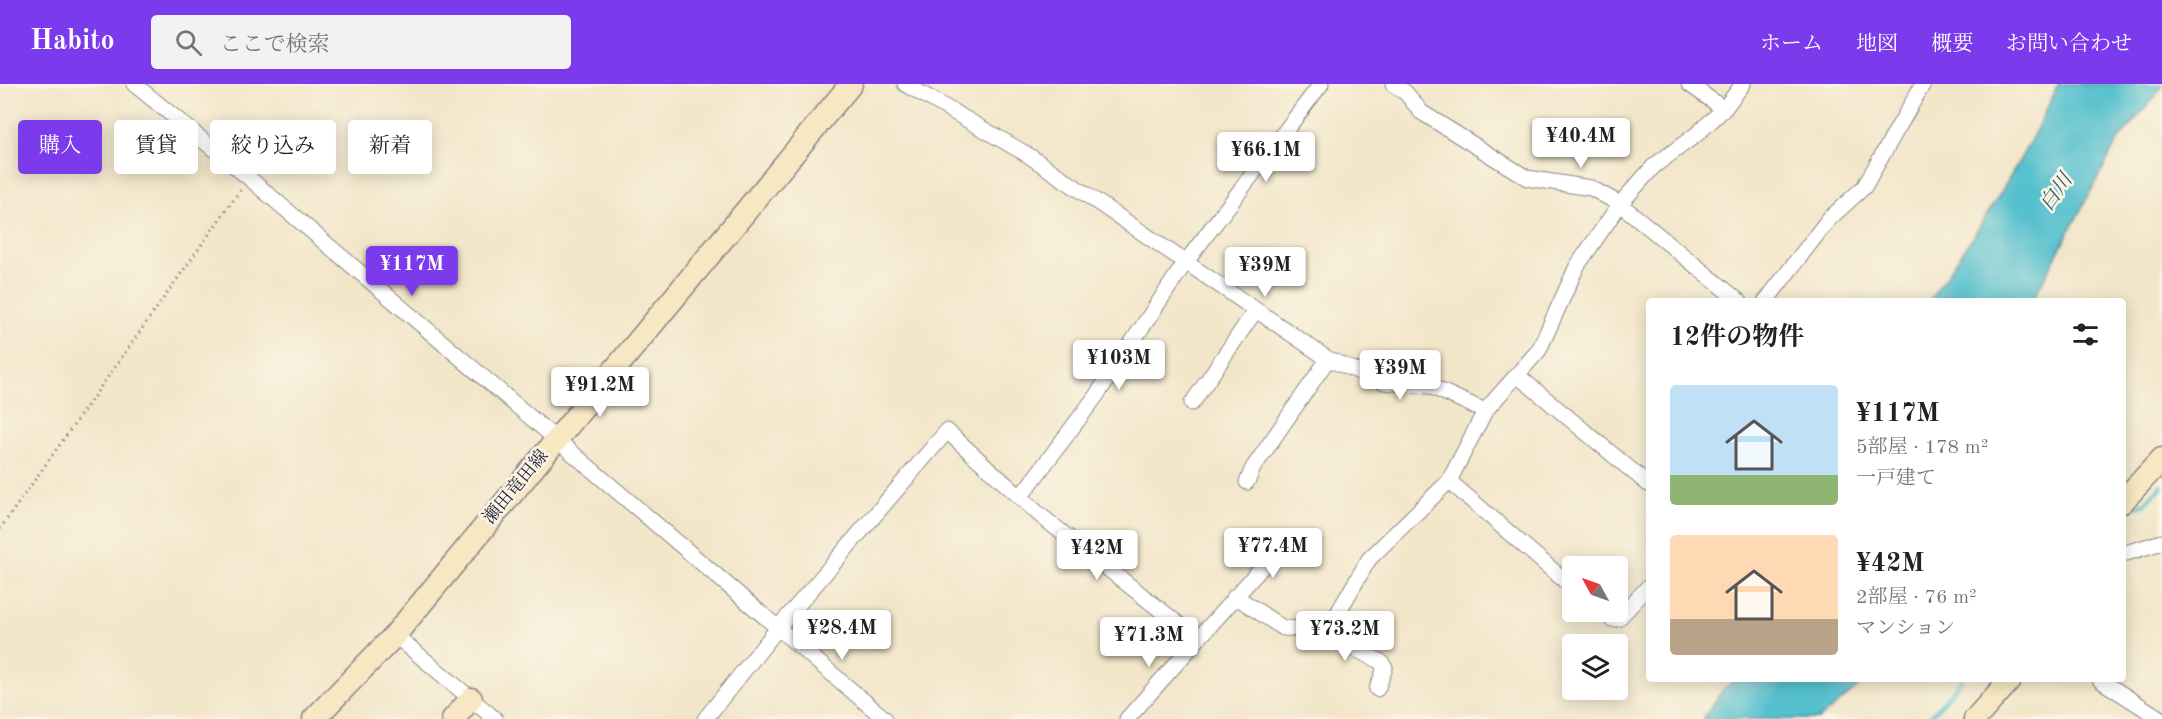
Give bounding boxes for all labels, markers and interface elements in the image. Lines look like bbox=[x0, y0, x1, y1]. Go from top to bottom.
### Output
search box bbox=[151, 15, 571, 69]
icon: search bbox=[172, 26, 205, 59]
text: Habito bbox=[30, 28, 115, 56]
text: ここで検索 bbox=[220, 34, 330, 56]
text: ホーム bbox=[1760, 34, 1823, 55]
text: 地図 bbox=[1856, 34, 1898, 55]
text: 概要 bbox=[1931, 34, 1973, 55]
text: お問い合わせ bbox=[2006, 34, 2132, 55]
pin: ¥40.4M bbox=[1532, 118, 1630, 169]
chip: 購入 bbox=[18, 120, 102, 174]
chip: 賃貸 bbox=[114, 120, 198, 174]
chip: 絞り込み bbox=[210, 120, 336, 174]
chip: 新着 bbox=[348, 120, 432, 174]
text: ¥40.4M bbox=[1546, 127, 1616, 147]
pin: ¥66.1M bbox=[1217, 132, 1315, 183]
text: ¥66.1M bbox=[1231, 141, 1301, 161]
water label: 白川 bbox=[2036, 168, 2078, 215]
pin: ¥117M bbox=[370, 246, 454, 297]
pin: ¥39M bbox=[1229, 247, 1301, 298]
text: ¥117M bbox=[380, 255, 444, 275]
text: ¥39M bbox=[1239, 256, 1291, 276]
icon: filters bbox=[2069, 318, 2102, 351]
text: 12件の物件 bbox=[1670, 325, 1804, 351]
pin: ¥103M bbox=[1077, 340, 1161, 391]
text: ¥103M bbox=[1087, 349, 1151, 369]
pin: ¥39M bbox=[1364, 350, 1436, 401]
text: ¥39M bbox=[1374, 359, 1426, 379]
pin: ¥91.2M bbox=[551, 367, 649, 418]
text: ¥91.2M bbox=[565, 376, 635, 396]
text: ¥117M bbox=[1856, 401, 1939, 427]
icon: home bbox=[1718, 409, 1790, 481]
text: 5部屋 · 178 m² bbox=[1856, 438, 1988, 458]
street label: 瀬田竜田線 bbox=[479, 445, 552, 527]
text: 一戸建て bbox=[1856, 469, 1936, 489]
pin: ¥77.4M bbox=[1224, 528, 1322, 579]
pin: ¥42M bbox=[1061, 530, 1133, 581]
text: ¥77.4M bbox=[1238, 537, 1308, 557]
text: ¥42M bbox=[1071, 539, 1123, 559]
text: ¥42M bbox=[1856, 551, 1924, 577]
north arrow bbox=[1562, 556, 1628, 622]
map controls bbox=[1562, 556, 1628, 700]
icon: home bbox=[1718, 559, 1790, 631]
text: 2部屋 · 76 m² bbox=[1856, 588, 1977, 608]
pin: ¥28.4M bbox=[793, 610, 891, 661]
pin: ¥73.2M bbox=[1296, 611, 1394, 662]
pin: ¥71.3M bbox=[1100, 617, 1198, 668]
text: ¥28.4M bbox=[807, 619, 877, 639]
text: マンション bbox=[1856, 619, 1955, 639]
text: ¥73.2M bbox=[1310, 620, 1380, 640]
text: ¥71.3M bbox=[1114, 626, 1184, 646]
button: layers bbox=[1562, 634, 1628, 700]

